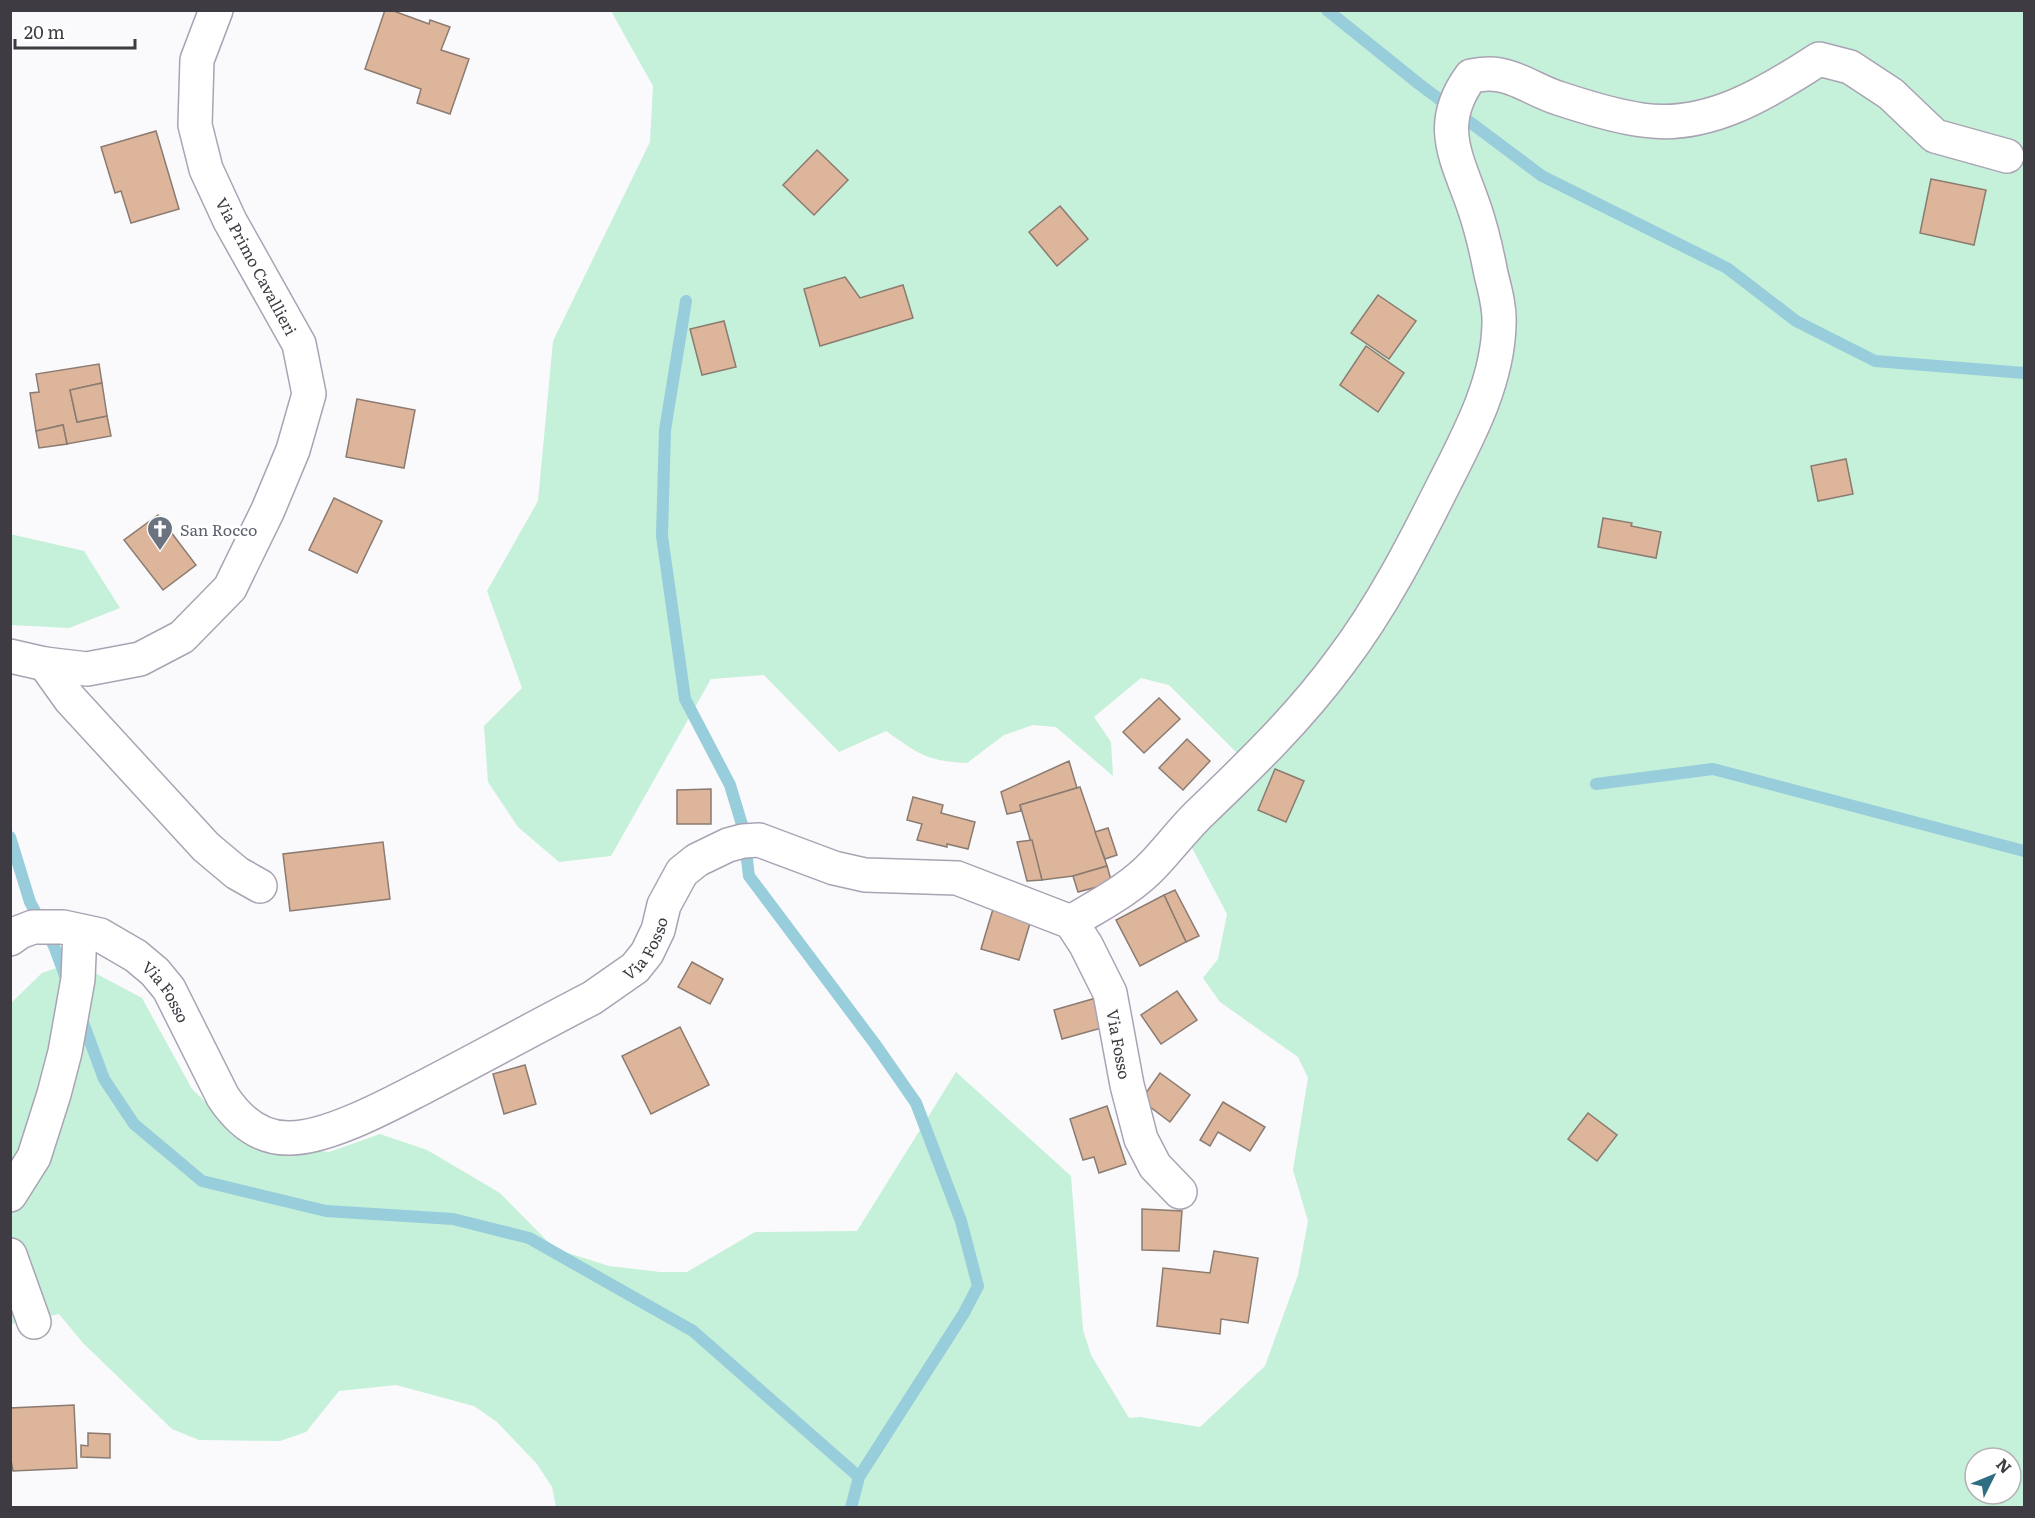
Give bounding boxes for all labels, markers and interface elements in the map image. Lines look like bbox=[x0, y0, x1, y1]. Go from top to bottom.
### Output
scale bar bbox=[15, 12, 135, 50]
text: 20 m bbox=[24, 18, 65, 45]
street label: Via Primo Cavallieri bbox=[210, 193, 304, 339]
church icon: San Rocco bbox=[145, 514, 175, 552]
place label: San Rocco bbox=[180, 517, 257, 541]
street label: Via Fosso bbox=[617, 914, 673, 985]
street label: Via Fosso bbox=[137, 954, 196, 1027]
street label: Via Fosso bbox=[1101, 1007, 1138, 1081]
north arrow bbox=[1963, 1446, 2023, 1506]
text: N bbox=[1991, 1452, 2018, 1478]

